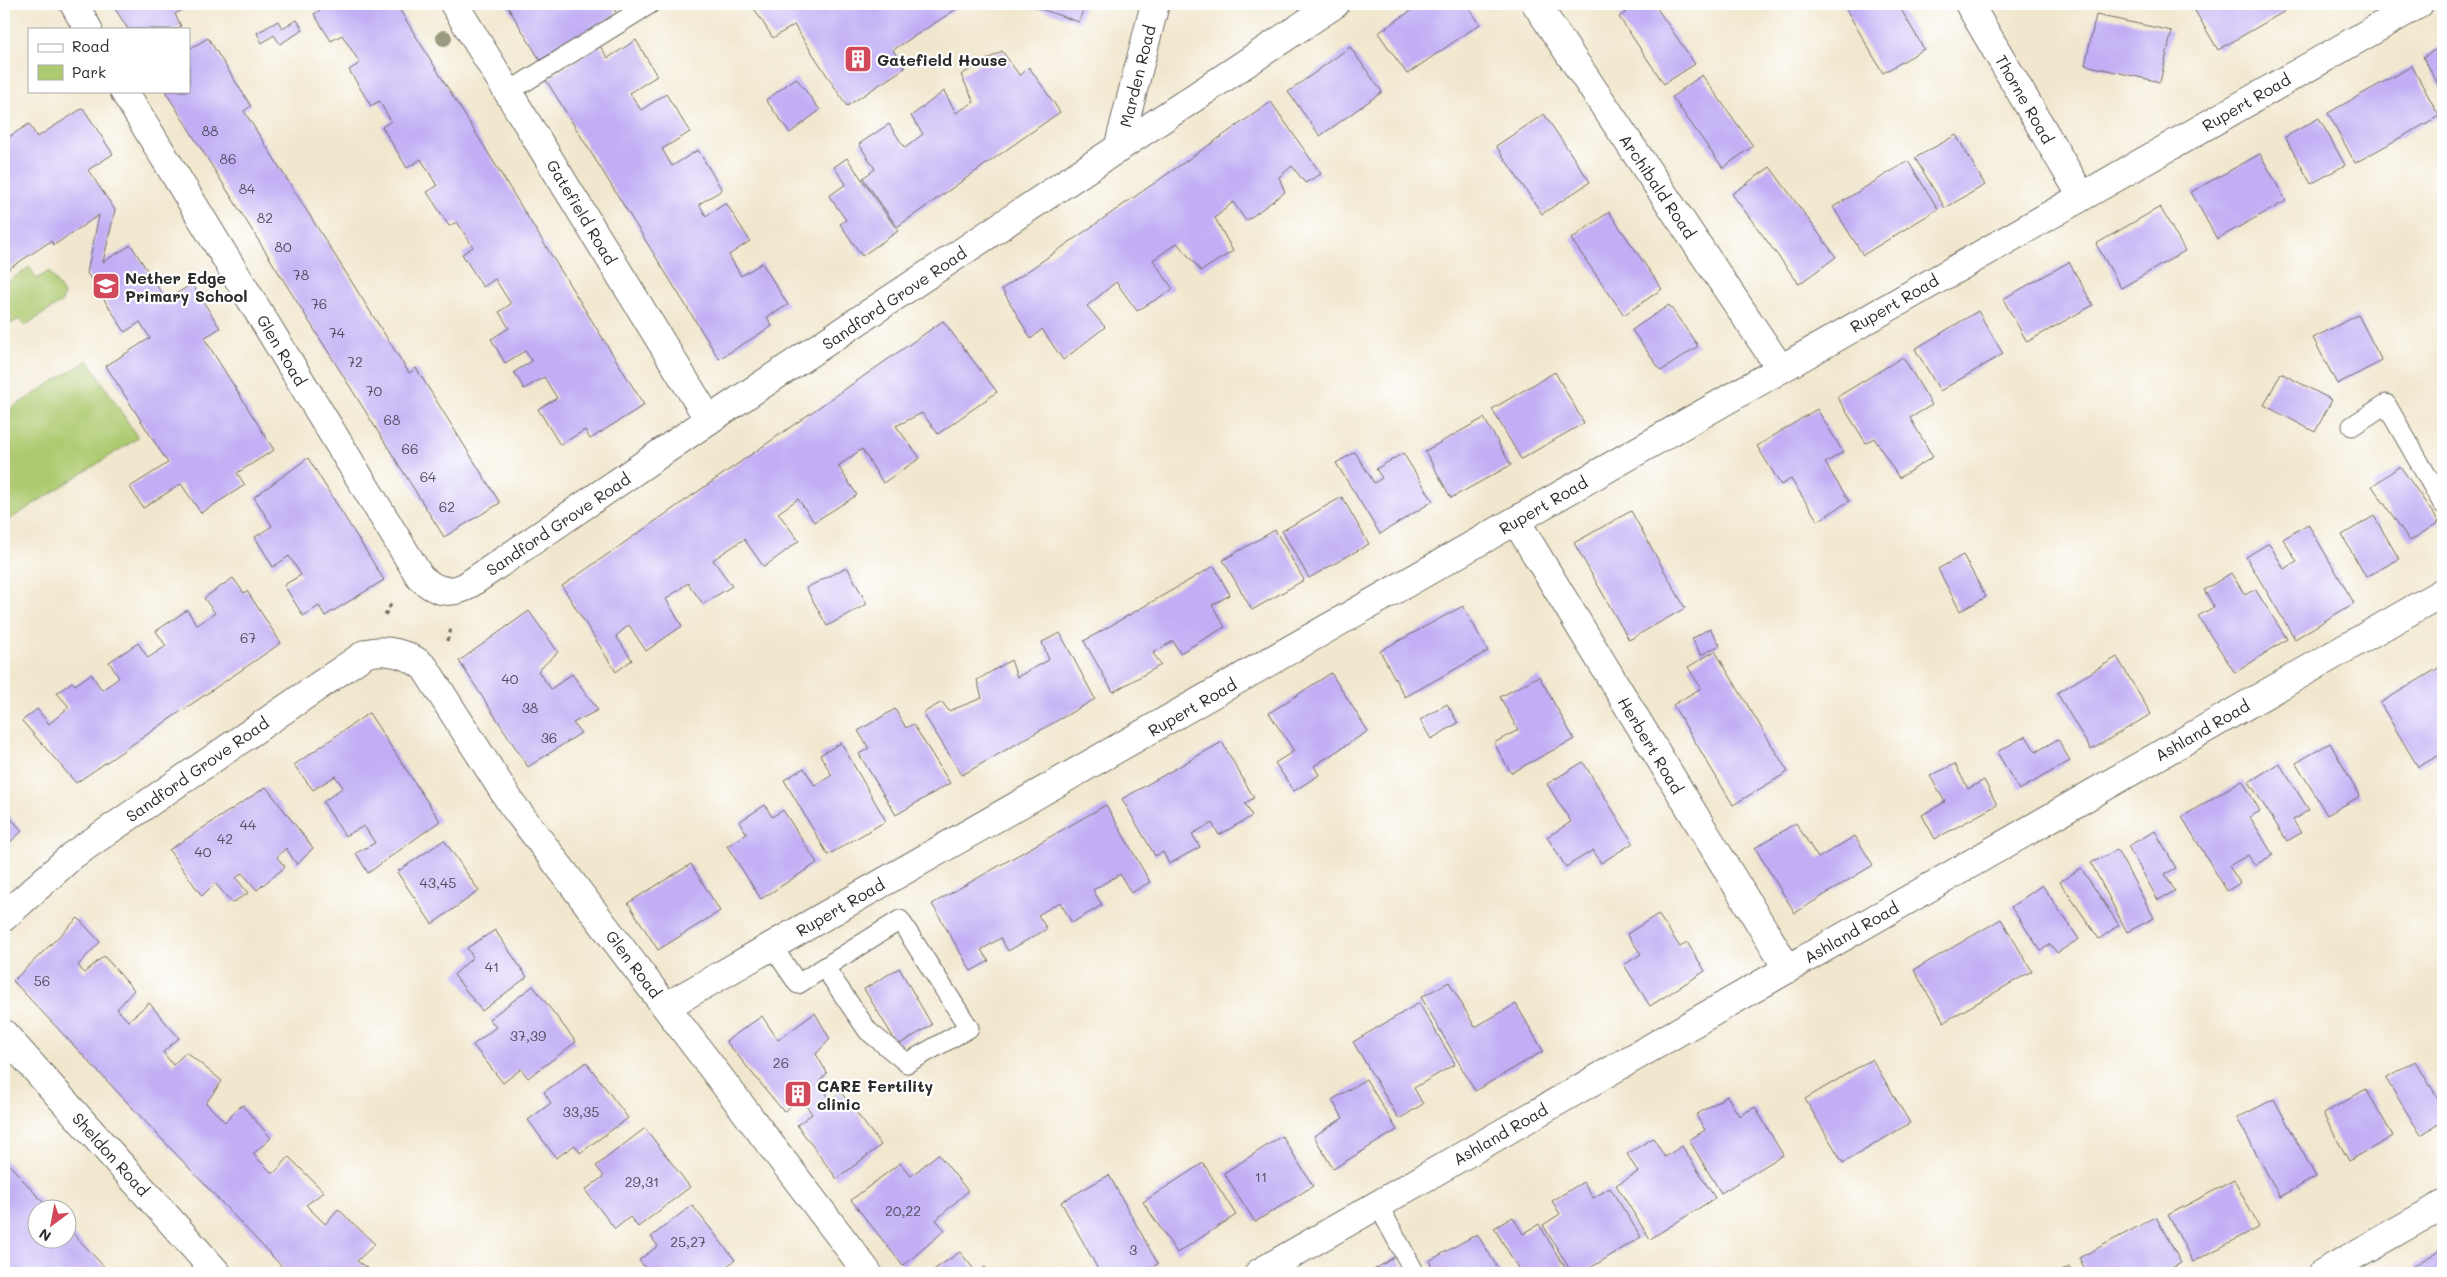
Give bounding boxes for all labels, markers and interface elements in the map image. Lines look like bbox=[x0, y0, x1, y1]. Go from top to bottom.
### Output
street label: Marden Road bbox=[1114, 23, 1160, 129]
legend bbox=[28, 28, 190, 92]
text: Road bbox=[72, 36, 109, 56]
building icon: Gatefield House bbox=[843, 44, 873, 74]
place label: Gatefield House bbox=[877, 49, 1007, 70]
street label: Thorne Road bbox=[1991, 51, 2059, 147]
text: Park bbox=[72, 62, 106, 82]
street label: Rupert Road bbox=[2198, 68, 2294, 136]
house number: 88 bbox=[202, 121, 218, 140]
street label: Archibald Road bbox=[1615, 130, 1701, 242]
house number: 86 bbox=[220, 149, 236, 168]
street label: Gatefield Road bbox=[542, 156, 622, 268]
house number: 84 bbox=[239, 179, 256, 198]
house number: 82 bbox=[257, 208, 273, 227]
house number: 80 bbox=[274, 237, 292, 256]
street label: Sandford Grove Road bbox=[818, 242, 970, 354]
house number: 78 bbox=[293, 265, 309, 284]
place label: Nether Edge Primary School bbox=[125, 267, 248, 306]
street label: Rupert Road bbox=[1846, 269, 1942, 337]
school or university icon: Nether Edge Primary School bbox=[91, 271, 121, 301]
house number: 76 bbox=[311, 294, 327, 313]
street label: Glen Road bbox=[252, 310, 312, 390]
house number: 74 bbox=[329, 323, 346, 342]
house number: 72 bbox=[347, 352, 363, 371]
house number: 70 bbox=[366, 381, 383, 400]
house number: 68 bbox=[384, 410, 400, 429]
house number: 66 bbox=[402, 439, 418, 458]
house number: 64 bbox=[420, 467, 437, 486]
street label: Sandford Grove Road bbox=[482, 468, 634, 580]
street label: Rupert Road bbox=[1495, 471, 1591, 539]
house number: 62 bbox=[439, 497, 455, 516]
house number: 67 bbox=[240, 628, 256, 647]
house number: 40 bbox=[502, 669, 519, 688]
street label: Rupert Road bbox=[1144, 673, 1240, 741]
street label: Herbert Road bbox=[1614, 693, 1688, 797]
street label: Ashland Road bbox=[2151, 694, 2253, 766]
house number: 38 bbox=[522, 698, 538, 717]
street label: Sandford Grove Road bbox=[121, 712, 273, 826]
house number: 36 bbox=[541, 728, 557, 747]
house number: 44 bbox=[240, 815, 257, 834]
house number: 42 bbox=[217, 829, 233, 848]
house number: 40 bbox=[195, 842, 212, 861]
house number: 43,45 bbox=[419, 873, 457, 892]
street label: Rupert Road bbox=[792, 873, 888, 941]
street label: Ashland Road bbox=[1800, 896, 1902, 968]
street label: Glen Road bbox=[602, 926, 666, 1002]
house number: 41 bbox=[485, 957, 499, 976]
house number: 56 bbox=[34, 971, 50, 990]
house number: 37,39 bbox=[510, 1026, 546, 1045]
house number: 26 bbox=[773, 1053, 789, 1072]
place label: CARE Fertility clinic bbox=[817, 1075, 934, 1114]
building icon: CARE Fertility clinic bbox=[783, 1079, 813, 1109]
street label: Ashland Road bbox=[1449, 1098, 1551, 1170]
house number: 33,35 bbox=[563, 1102, 599, 1121]
street label: Sheldon Road bbox=[68, 1108, 154, 1200]
house number: 11 bbox=[1255, 1167, 1267, 1186]
house number: 29,31 bbox=[625, 1172, 659, 1191]
north arrow bbox=[28, 1200, 78, 1250]
house number: 20,22 bbox=[885, 1201, 921, 1220]
text: N bbox=[35, 1225, 54, 1246]
house number: 25,27 bbox=[670, 1232, 706, 1251]
house number: 3 bbox=[1129, 1240, 1137, 1259]

